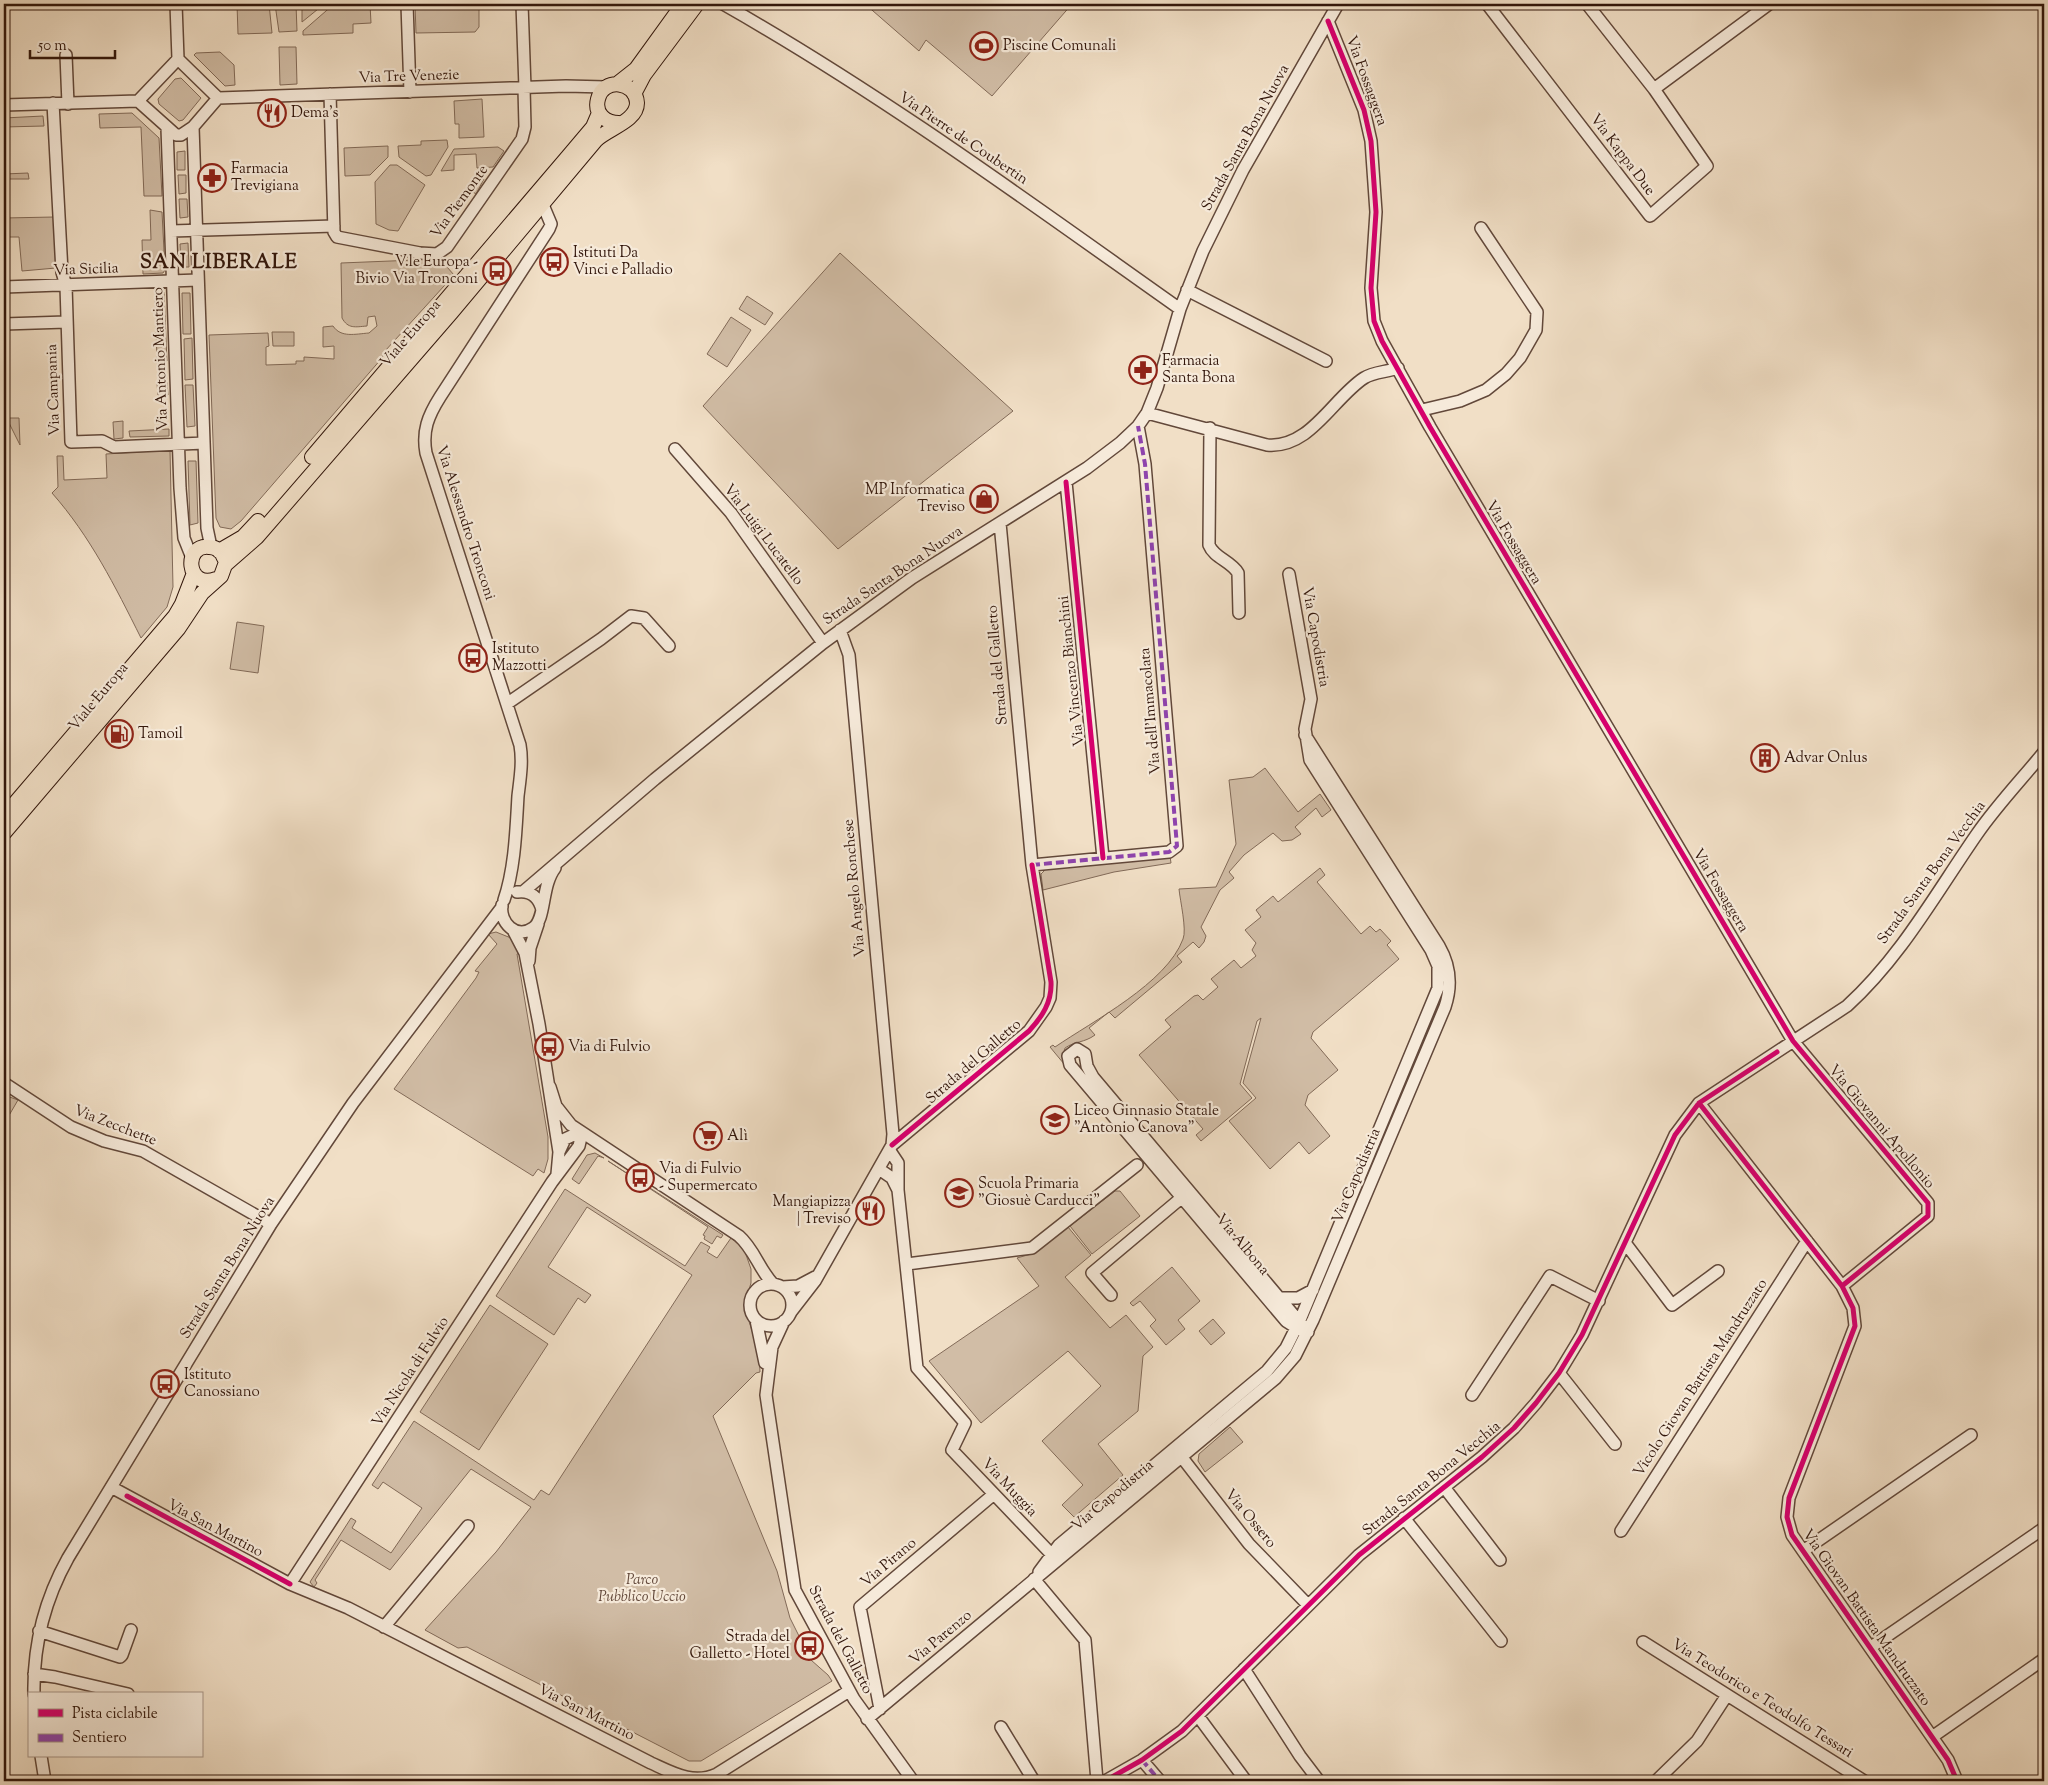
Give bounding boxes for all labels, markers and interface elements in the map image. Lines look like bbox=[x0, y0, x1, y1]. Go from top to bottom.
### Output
scale bar bbox=[30, 28, 115, 60]
sports icon: Piscine Comunali bbox=[969, 31, 999, 61]
street label: Via Fossaggera bbox=[1340, 33, 1392, 129]
text: 50 m bbox=[37, 36, 67, 57]
place label: Piscine Comunali bbox=[1003, 36, 1116, 57]
street label: Strada Santa Bona Nuova bbox=[1197, 61, 1295, 215]
street label: Via Tre Venezie bbox=[358, 65, 460, 89]
street label: Via Pierre de Coubertin bbox=[894, 88, 1032, 190]
restaurant icon: Dema's bbox=[257, 98, 287, 128]
place label: Dema's bbox=[291, 103, 338, 124]
street label: Via Kappa Due bbox=[1584, 110, 1660, 200]
place label: Farmacia Trevigiana bbox=[231, 159, 299, 197]
street label: Via Piemonte bbox=[426, 161, 494, 243]
pharmacy icon: Farmacia Trevigiana bbox=[197, 163, 227, 193]
place label: Istituti Da Vinci e Palladio bbox=[573, 243, 673, 281]
bus stop icon: Istituti Da Vinci e Palladio bbox=[539, 247, 569, 277]
district label: SAN LIBERALE bbox=[140, 249, 298, 278]
place label: V.le Europa - Bivio Via Tronconi bbox=[355, 252, 478, 290]
bus stop icon: V.le Europa - Bivio Via Tronconi bbox=[482, 256, 512, 286]
street label: Via Sicilia bbox=[53, 258, 119, 282]
street label: Via Antonio Mantiero bbox=[148, 287, 174, 431]
street label: Viale Europa bbox=[376, 296, 446, 372]
street label: Via Campania bbox=[42, 344, 66, 436]
place label: Farmacia Santa Bona bbox=[1162, 351, 1235, 389]
pharmacy icon: Farmacia Santa Bona bbox=[1128, 355, 1158, 385]
street label: Via Alessandro Tronconi bbox=[430, 443, 500, 603]
street label: Via Luigi Lucatello bbox=[718, 480, 808, 590]
place label: MP Informatica Treviso bbox=[865, 480, 965, 518]
shop icon: MP Informatica Treviso bbox=[969, 484, 999, 514]
street label: Via Fossaggera bbox=[1480, 497, 1546, 589]
street label: Strada Santa Bona Nuova bbox=[819, 521, 967, 631]
street label: Via Capodistria bbox=[1296, 585, 1334, 689]
street label: Via Vincenzo Bianchini bbox=[1054, 594, 1090, 748]
street label: Strada del Galletto bbox=[982, 604, 1014, 726]
place label: Istituto Mazzotti bbox=[492, 639, 547, 677]
bus stop icon: Istituto Mazzotti bbox=[458, 643, 488, 673]
street label: Via dell'Immacolata bbox=[1135, 647, 1167, 775]
street label: Viale Europa bbox=[64, 658, 134, 736]
fuel station icon: Tamoil bbox=[104, 719, 134, 749]
place label: Tamoil bbox=[138, 724, 183, 745]
building icon: Advar Onlus bbox=[1750, 743, 1780, 773]
place label: Advar Onlus bbox=[1784, 748, 1867, 769]
street label: Strada Santa Bona Vecchia bbox=[1873, 797, 1991, 949]
street label: Via Angelo Ronchese bbox=[839, 818, 871, 958]
street label: Via Fossaggera bbox=[1687, 845, 1753, 937]
street label: Strada del Galletto bbox=[922, 1015, 1026, 1109]
bus stop icon: Via di Fulvio bbox=[534, 1032, 564, 1062]
place label: Via di Fulvio bbox=[568, 1037, 651, 1058]
street label: Via Giovanni Apollonio bbox=[1823, 1061, 1939, 1193]
street label: Via Zecchette bbox=[70, 1101, 160, 1151]
place label: Liceo Ginnasio Statale "Antonio Canova" bbox=[1074, 1101, 1219, 1139]
school or university icon: Liceo Ginnasio Statale "Antonio Canova" bbox=[1040, 1105, 1070, 1135]
supermarket icon: Alì bbox=[693, 1121, 723, 1151]
street label: Via Capodistria bbox=[1328, 1125, 1386, 1227]
place label: Alì bbox=[727, 1126, 748, 1147]
place label: Via di Fulvio - Supermercato bbox=[659, 1159, 758, 1197]
bus stop icon: Via di Fulvio - Supermercato bbox=[625, 1163, 655, 1193]
place label: Scuola Primaria "Giosuè Carducci" bbox=[978, 1174, 1100, 1212]
school or university icon: Scuola Primaria "Giosuè Carducci" bbox=[944, 1178, 974, 1208]
place label: Mangiapizza | Treviso bbox=[772, 1192, 851, 1230]
street label: Strada Santa Bona Nuova bbox=[176, 1193, 281, 1343]
restaurant icon: Mangiapizza | Treviso bbox=[855, 1196, 885, 1226]
street label: Via Albona bbox=[1210, 1210, 1274, 1280]
street label: Vicolo Giovan Battista Mandruzzato bbox=[1629, 1275, 1773, 1481]
street label: Via Nicola di Fulvio bbox=[367, 1313, 455, 1431]
place label: Istituto Canossiano bbox=[184, 1365, 260, 1403]
bus stop icon: Istituto Canossiano bbox=[150, 1369, 180, 1399]
street label: Strada Santa Bona Vecchia bbox=[1358, 1417, 1506, 1541]
street label: Via Muggia bbox=[976, 1454, 1042, 1522]
street label: Via Capodistria bbox=[1067, 1455, 1159, 1537]
street label: Via Ossero bbox=[1219, 1485, 1281, 1553]
street label: Via San Martino bbox=[163, 1495, 267, 1563]
street label: Via Giovan Battista Mandruzzato bbox=[1797, 1525, 1935, 1711]
street label: Via Pirano bbox=[856, 1533, 922, 1593]
park label: Parco Pubblico Uccio bbox=[598, 1570, 686, 1608]
street label: Strada del Galletto bbox=[802, 1582, 878, 1698]
street label: Via Parenzo bbox=[905, 1606, 977, 1670]
place label: Strada del Galletto - Hotel bbox=[689, 1627, 790, 1665]
bus stop icon: Strada del Galletto - Hotel bbox=[794, 1631, 824, 1661]
street label: Via Teodorico e Teodolfo Tessari bbox=[1667, 1634, 1857, 1764]
street label: Via San Martino bbox=[534, 1680, 638, 1746]
legend bbox=[28, 1692, 202, 1758]
text: Pista ciclabile bbox=[72, 1704, 158, 1725]
text: Sentiero bbox=[72, 1728, 127, 1749]

